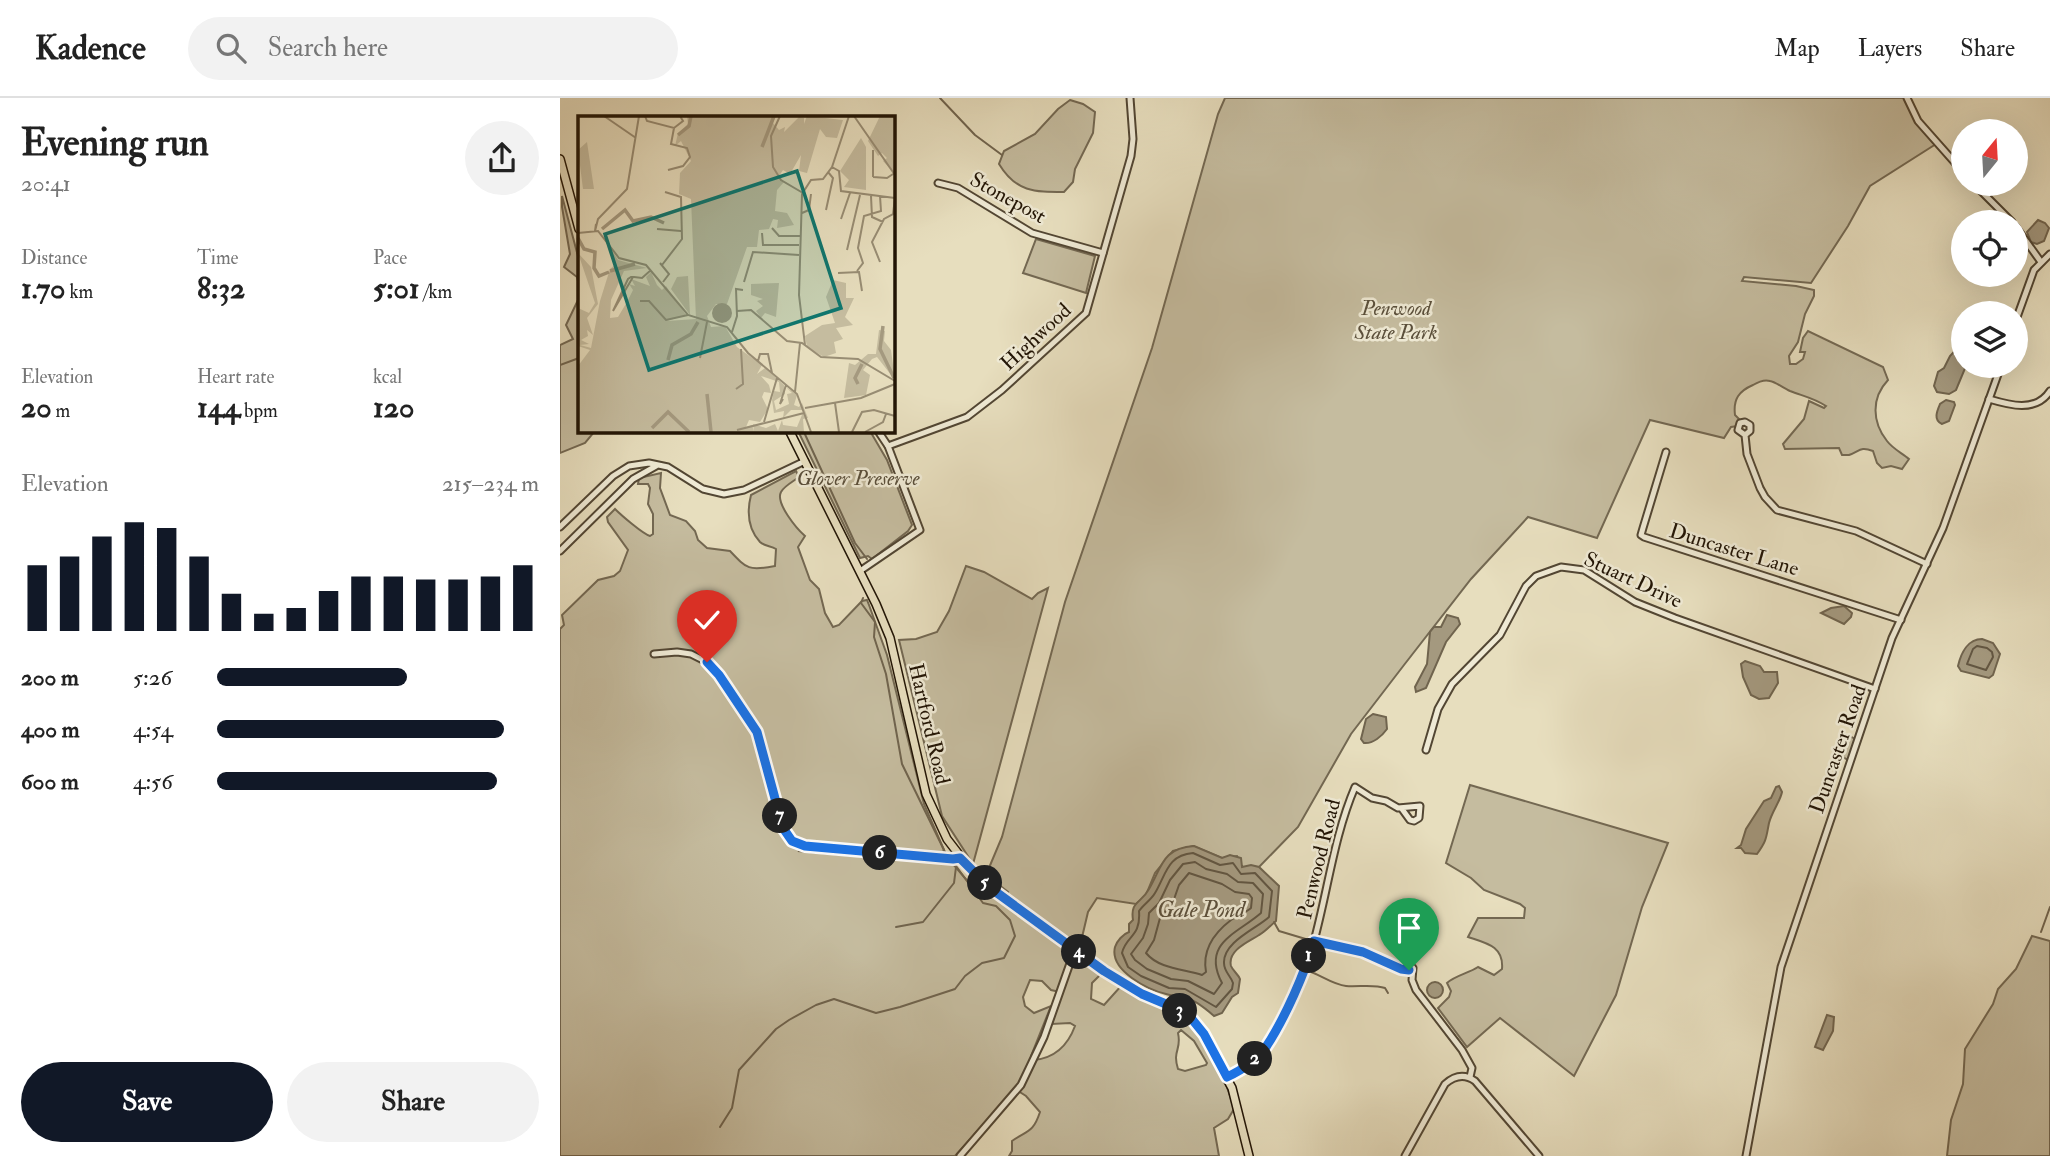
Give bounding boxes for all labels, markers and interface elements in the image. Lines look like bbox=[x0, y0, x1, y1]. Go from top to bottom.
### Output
search box bbox=[188, 17, 678, 80]
text: Kadence bbox=[35, 28, 146, 69]
icon: search bbox=[212, 29, 250, 67]
text: Search here bbox=[268, 32, 388, 64]
text: Map bbox=[1775, 33, 1820, 64]
text: Layers bbox=[1858, 33, 1922, 64]
text: Share bbox=[1960, 33, 2015, 64]
inset map bbox=[578, 116, 894, 432]
text: Evening run bbox=[21, 119, 209, 167]
north arrow bbox=[1951, 119, 2028, 196]
map controls bbox=[1951, 119, 2028, 378]
button: share bbox=[465, 121, 539, 195]
street label: Stonepost bbox=[965, 166, 1051, 230]
text: 20:41 bbox=[21, 169, 71, 198]
button: locate bbox=[1951, 210, 2028, 287]
text: Distance bbox=[21, 246, 87, 270]
text: Time bbox=[197, 246, 239, 270]
text: Pace bbox=[373, 246, 407, 270]
text: 1.70 bbox=[21, 270, 65, 307]
text: 8:32 bbox=[197, 270, 245, 307]
text: 5:01 bbox=[373, 270, 420, 307]
text: km bbox=[65, 280, 93, 304]
text: /km bbox=[420, 280, 452, 304]
park label: Penwood State Park bbox=[1354, 295, 1437, 346]
street label: Highwood bbox=[995, 297, 1078, 377]
button: layers bbox=[1951, 301, 2028, 378]
text: Elevation bbox=[21, 365, 93, 389]
text: Heart rate bbox=[197, 365, 274, 389]
text: kcal bbox=[373, 365, 402, 389]
text: 20 bbox=[21, 389, 52, 426]
text: 144 bbox=[197, 389, 240, 426]
text: 120 bbox=[373, 389, 414, 426]
text: m bbox=[52, 399, 70, 423]
text: bpm bbox=[240, 399, 278, 423]
park label: Glover Preserve bbox=[796, 465, 921, 492]
text: Elevation bbox=[21, 469, 109, 498]
text: 215–234 m bbox=[442, 469, 539, 498]
street label: Duncaster Lane bbox=[1666, 517, 1802, 583]
street label: Stuart Drive bbox=[1580, 546, 1687, 615]
pin bbox=[677, 590, 737, 662]
icon: check bbox=[688, 601, 726, 639]
street label: Hartford Road bbox=[902, 661, 956, 788]
text: 200 m bbox=[21, 663, 79, 692]
text: 5:26 bbox=[133, 663, 172, 692]
street label: Duncaster Road bbox=[1803, 680, 1873, 817]
text: 400 m bbox=[21, 715, 80, 744]
text: 4:54 bbox=[133, 715, 173, 744]
text: 600 m bbox=[21, 767, 79, 796]
text: 4:56 bbox=[133, 767, 173, 796]
street label: Penwood Road bbox=[1291, 796, 1347, 922]
pin: 7 bbox=[762, 798, 798, 834]
text: 7 bbox=[775, 803, 784, 827]
pin: 6 bbox=[862, 836, 898, 870]
text: 6 bbox=[875, 840, 884, 864]
pin: 5 bbox=[968, 866, 1002, 900]
text: 5 bbox=[980, 870, 989, 894]
water label: Gale Pond bbox=[1157, 895, 1246, 924]
pin bbox=[1379, 898, 1439, 970]
icon: arrive bbox=[1390, 909, 1428, 947]
pin: 4 bbox=[1062, 934, 1096, 970]
pin: 1 bbox=[1292, 938, 1326, 974]
text: 4 bbox=[1073, 939, 1084, 963]
text: 1 bbox=[1305, 943, 1312, 967]
pin: 3 bbox=[1162, 993, 1198, 1028]
text: 3 bbox=[1176, 998, 1183, 1022]
pin: 2 bbox=[1238, 1042, 1272, 1076]
text: 2 bbox=[1250, 1046, 1259, 1070]
button: Save bbox=[21, 1062, 273, 1142]
button: Share bbox=[287, 1062, 539, 1142]

